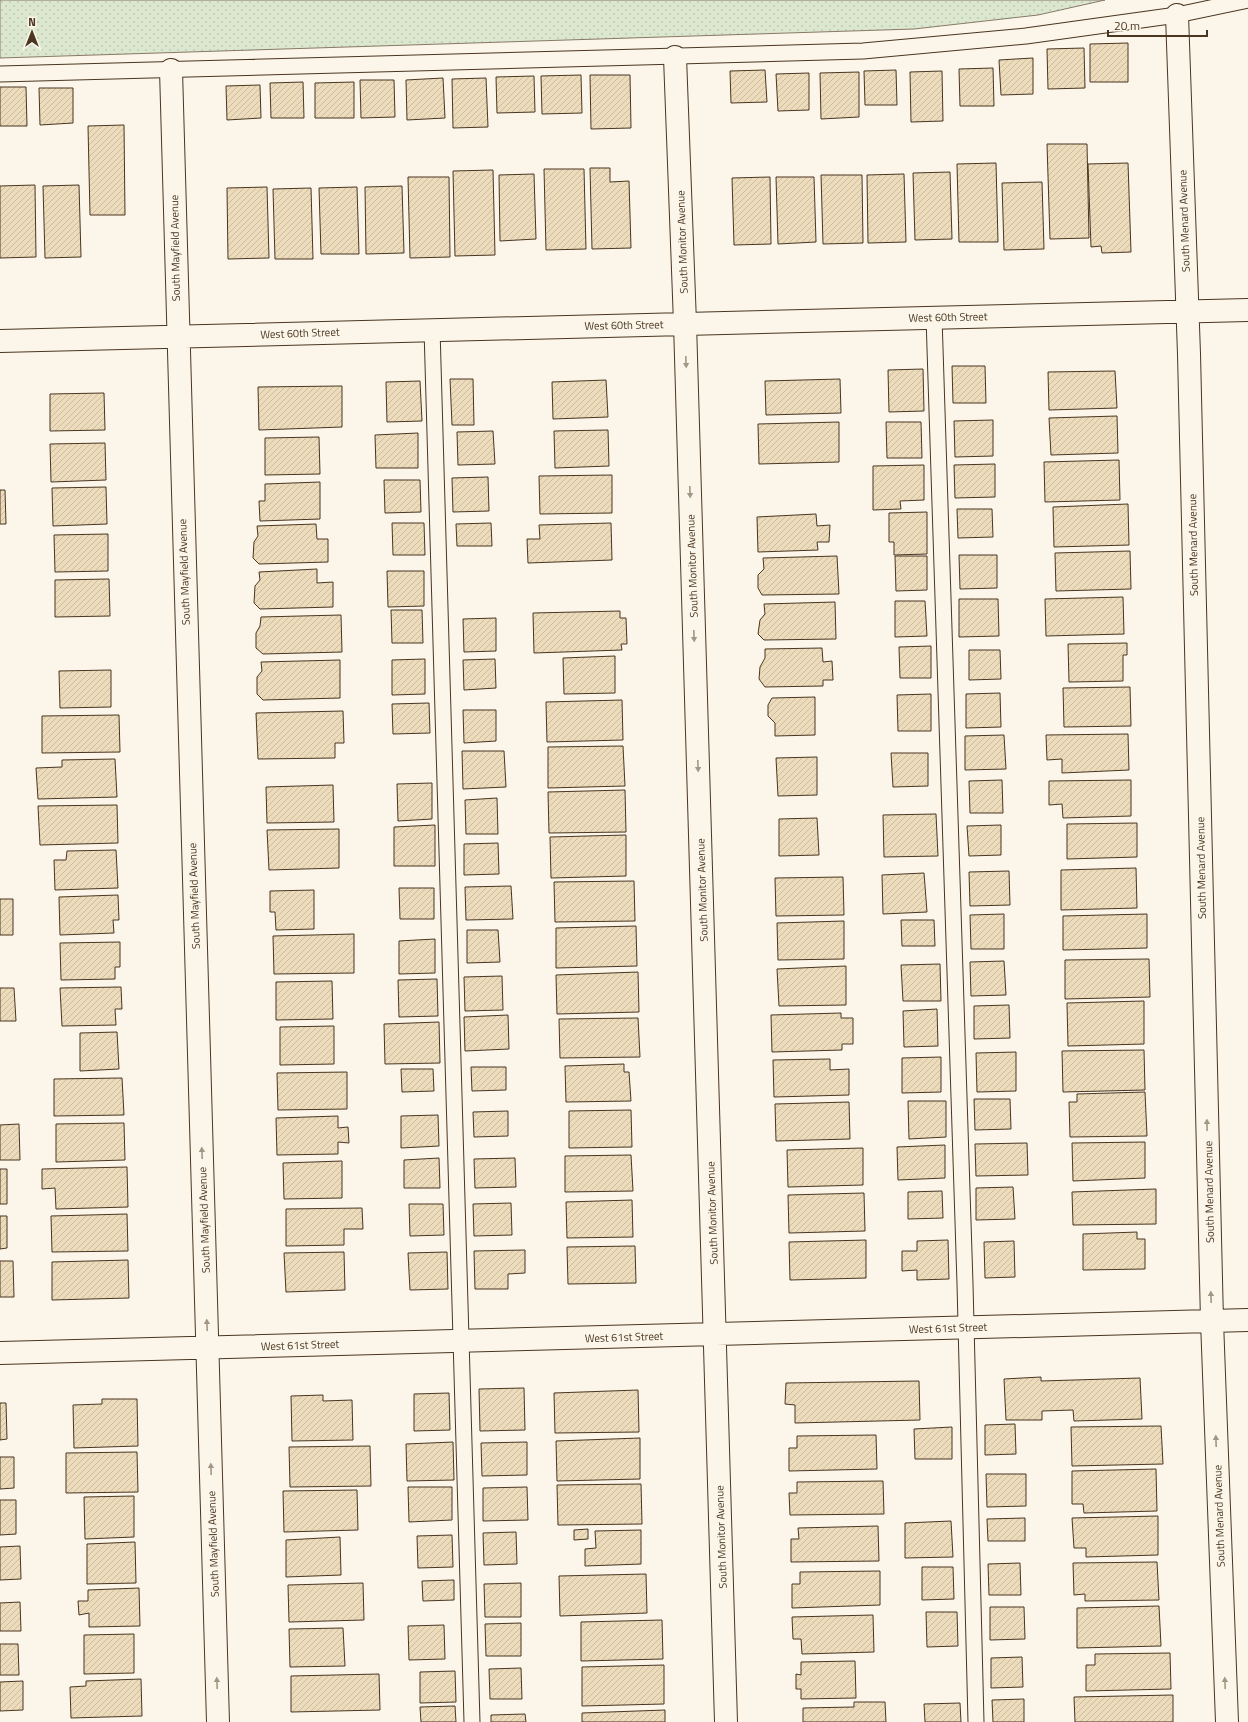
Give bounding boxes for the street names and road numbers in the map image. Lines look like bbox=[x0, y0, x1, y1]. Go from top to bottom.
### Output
street label: South Menard Avenue bbox=[1174, 169, 1194, 272]
street label: South Monitor Avenue bbox=[672, 190, 692, 294]
street label: South Mayfield Avenue bbox=[166, 194, 184, 301]
street label: West 60th Street bbox=[908, 308, 988, 326]
street label: West 60th Street bbox=[584, 316, 664, 334]
street label: West 60th Street bbox=[260, 324, 340, 342]
street label: South Menard Avenue bbox=[1184, 493, 1202, 596]
street label: South Monitor Avenue bbox=[682, 514, 702, 618]
street label: South Mayfield Avenue bbox=[174, 518, 194, 626]
street label: South Menard Avenue bbox=[1192, 816, 1210, 919]
street label: South Monitor Avenue bbox=[692, 838, 712, 942]
street label: South Mayfield Avenue bbox=[184, 842, 204, 950]
street label: South Menard Avenue bbox=[1200, 1140, 1218, 1243]
street label: South Monitor Avenue bbox=[702, 1161, 722, 1265]
street label: South Mayfield Avenue bbox=[194, 1166, 214, 1274]
street label: West 61st Street bbox=[908, 1319, 988, 1337]
street label: West 61st Street bbox=[584, 1328, 664, 1346]
street label: West 61st Street bbox=[260, 1336, 340, 1354]
street label: South Menard Avenue bbox=[1209, 1464, 1229, 1567]
street label: South Monitor Avenue bbox=[711, 1485, 731, 1589]
street label: South Mayfield Avenue bbox=[203, 1490, 223, 1598]

